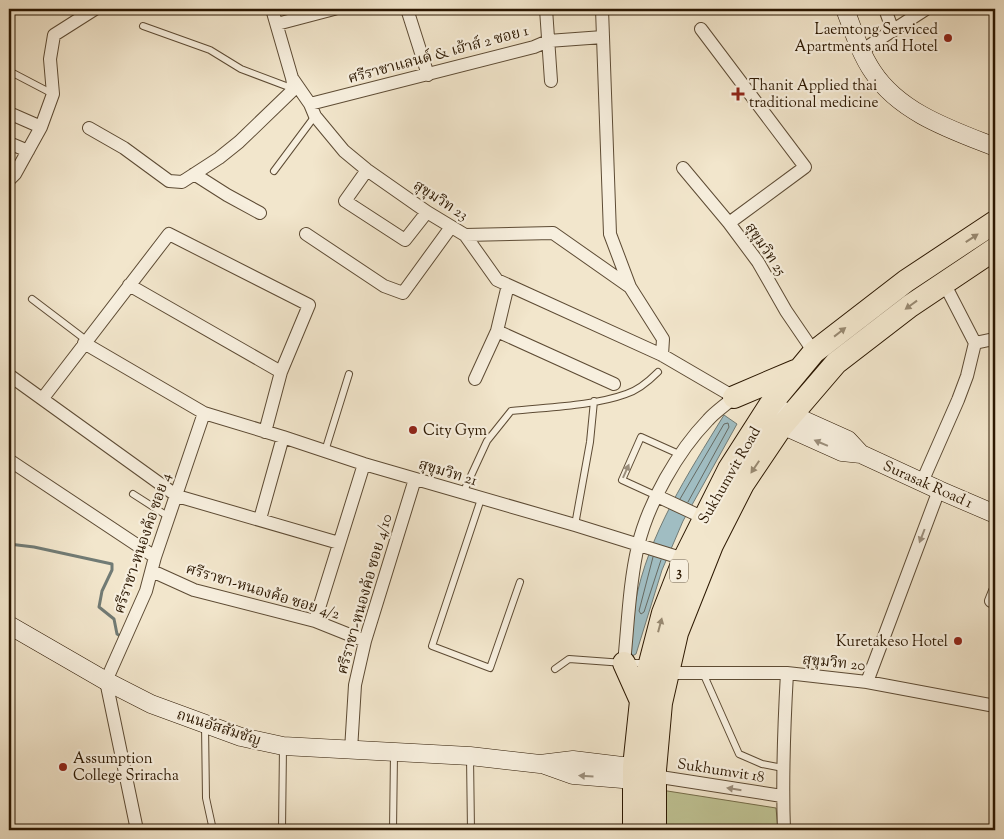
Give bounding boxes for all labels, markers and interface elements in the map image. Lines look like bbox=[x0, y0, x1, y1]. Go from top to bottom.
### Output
street label: ศรีราชาแลนด์ & เฮ้าส์ 2 ซอย 1 bbox=[346, 20, 531, 90]
place label: Laemtong Serviced Apartments and Hotel bbox=[794, 20, 939, 58]
marker: Laemtong Serviced Apartments and Hotel bbox=[942, 32, 954, 44]
place label: Thanit Applied thai traditional medicine bbox=[749, 76, 878, 114]
marker: Thanit Applied thai traditional medicine bbox=[731, 87, 745, 101]
street label: สุขุมวิท 23 bbox=[409, 176, 472, 227]
street label: สุขุมวิท 25 bbox=[739, 219, 790, 281]
one-way arrow bbox=[965, 233, 978, 242]
one-way arrow bbox=[904, 300, 918, 310]
one-way arrow bbox=[833, 327, 846, 338]
place label: City Gym bbox=[423, 421, 488, 442]
street label: Sukhumvit Road bbox=[694, 423, 767, 528]
marker: City Gym bbox=[407, 424, 419, 436]
one-way arrow bbox=[814, 438, 828, 446]
street label: สุขุมวิท 21 bbox=[416, 455, 479, 492]
street label: Surasak Road 1 bbox=[879, 456, 976, 515]
one-way arrow bbox=[750, 460, 760, 473]
one-way arrow bbox=[622, 464, 630, 478]
street label: ศรีราชา-หนองค้อ ซอย 4 bbox=[109, 470, 178, 617]
street label: ศรีราชา-หนองค้อ ซอย 4/10 bbox=[332, 512, 398, 677]
one-way arrow bbox=[918, 529, 926, 544]
street label: ศรีราชา-หนองค้อ ซอย 4/2 bbox=[183, 559, 342, 626]
road number: 3 bbox=[670, 560, 688, 582]
one-way arrow bbox=[656, 617, 664, 632]
place label: Kuretakeso Hotel bbox=[836, 632, 948, 653]
marker: Kuretakeso Hotel bbox=[952, 635, 964, 647]
street label: สุขุมวิท 20 bbox=[801, 650, 866, 677]
street label: ถนนอัสสัมชัญ bbox=[174, 705, 264, 752]
place label: Assumption College Sriracha bbox=[73, 749, 179, 787]
street label: Sukhumvit 18 bbox=[676, 754, 766, 789]
marker: Assumption College Sriracha bbox=[57, 761, 69, 773]
one-way arrow bbox=[578, 772, 594, 780]
one-way arrow bbox=[726, 784, 742, 792]

